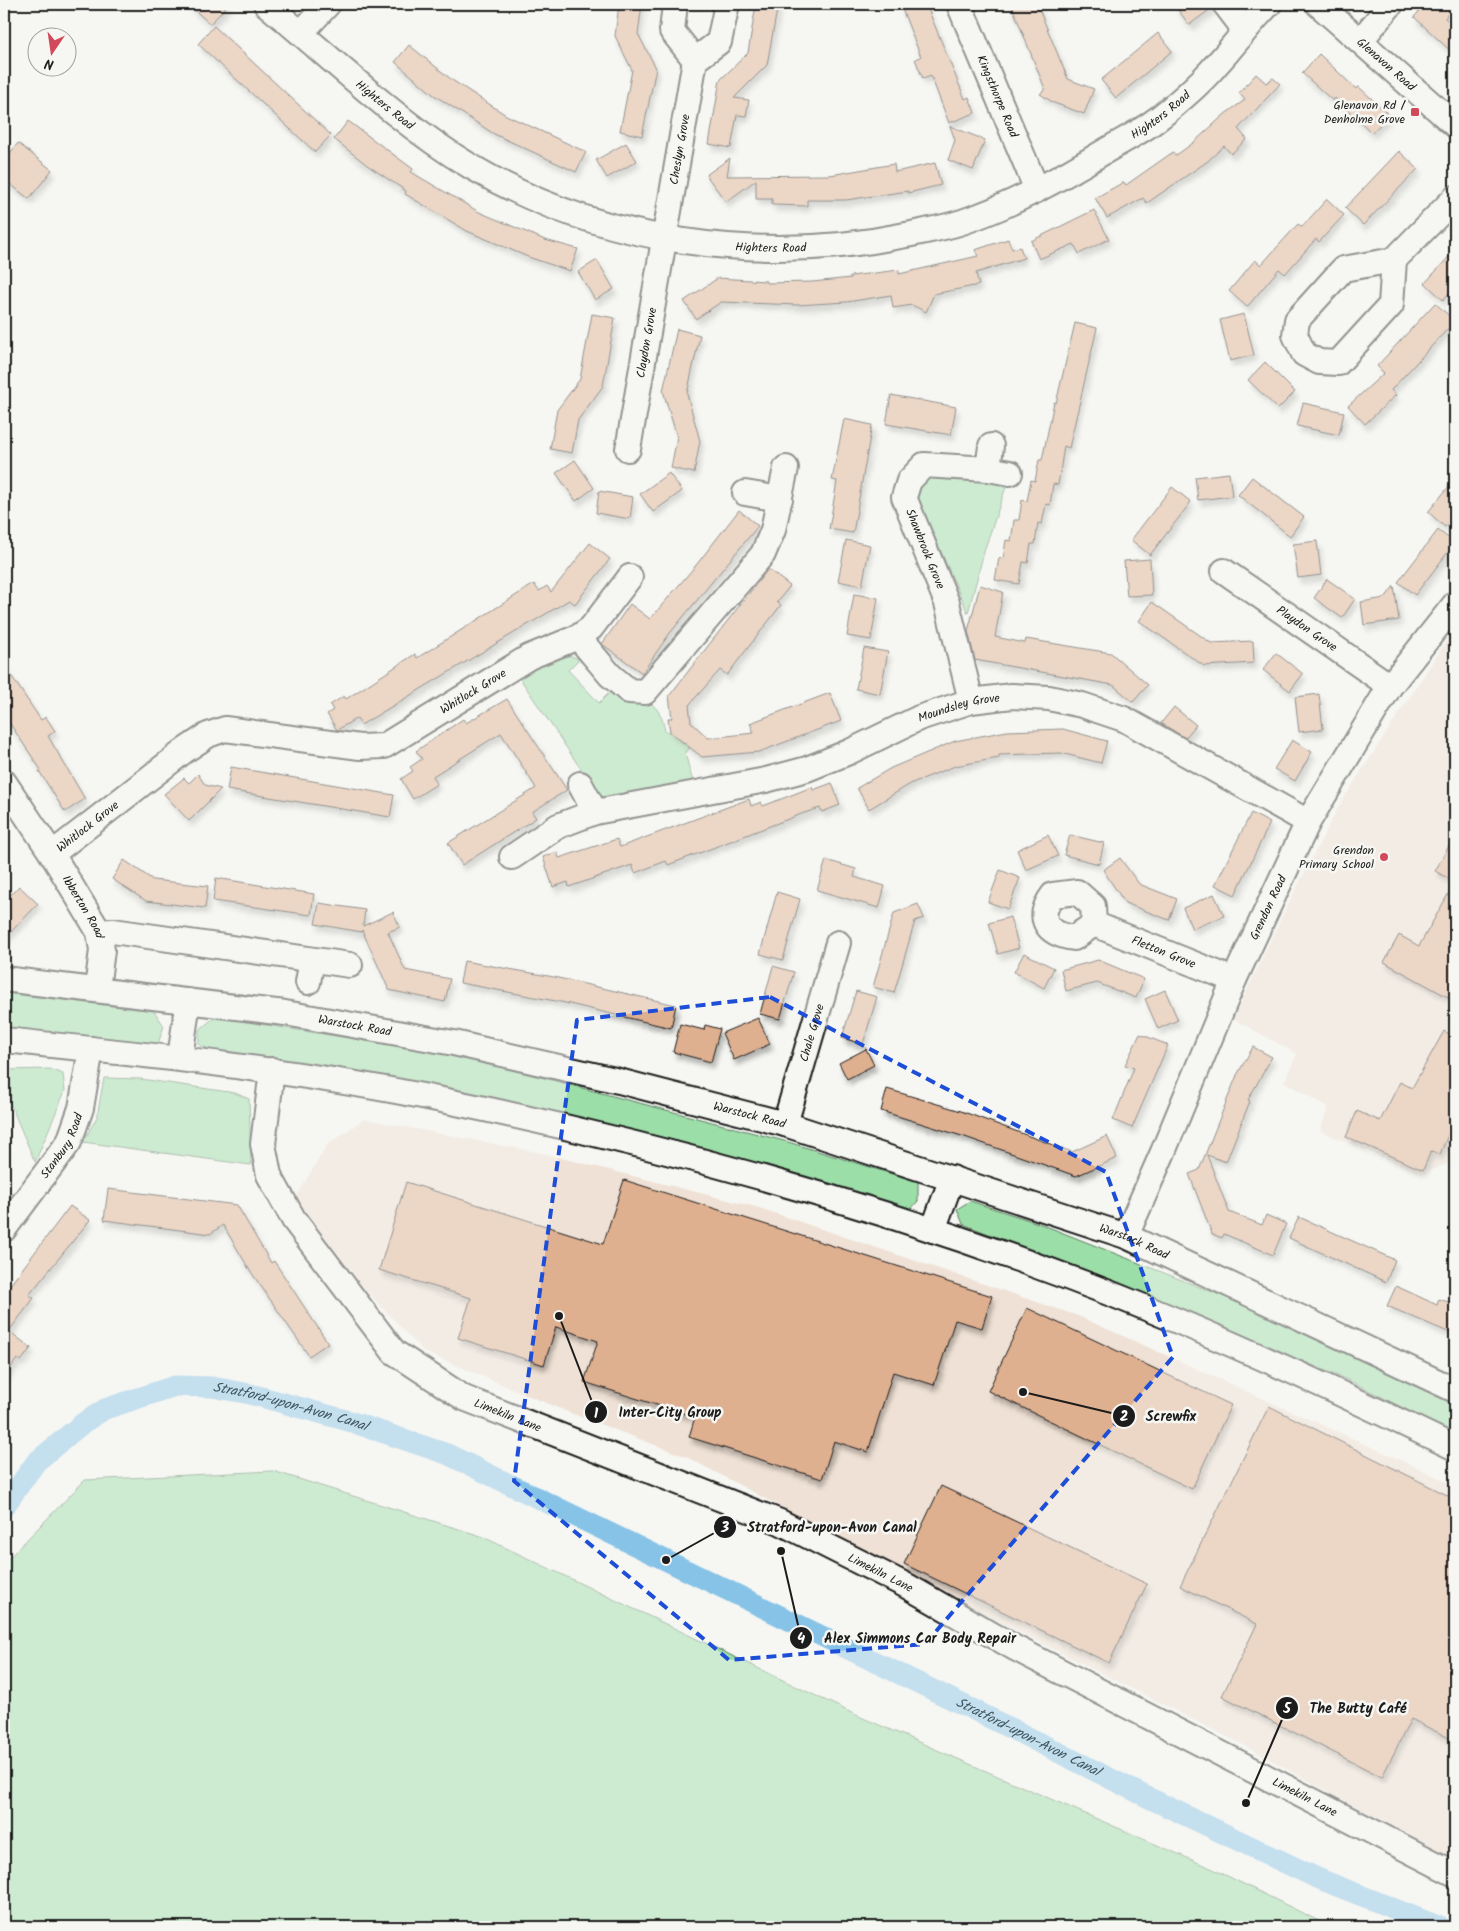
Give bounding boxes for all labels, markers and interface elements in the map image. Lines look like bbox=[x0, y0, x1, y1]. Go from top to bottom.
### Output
north arrow bbox=[28, 28, 78, 78]
street label: Glenavon Road bbox=[1352, 33, 1421, 96]
text: N bbox=[42, 52, 56, 75]
street label: Kingsthorpe Road bbox=[972, 52, 1024, 141]
street label: Highters Road bbox=[351, 75, 419, 135]
street label: Highters Road bbox=[1127, 85, 1195, 144]
place label: Glenavon Rd / Denholme Grove bbox=[1324, 96, 1406, 129]
marker: Glenavon Rd / Denholme Grove bbox=[1409, 106, 1421, 118]
street label: Cheslyn Grove bbox=[664, 112, 695, 186]
street label: Highters Road bbox=[735, 237, 808, 257]
street label: Claydon Grove bbox=[631, 305, 662, 379]
street label: Shawbrook Grove bbox=[900, 506, 950, 593]
street label: Playdon Grove bbox=[1273, 601, 1342, 657]
street label: Whitlock Grove bbox=[436, 663, 510, 719]
street label: Moundsley Grove bbox=[915, 688, 1001, 727]
street label: Whitlock Grove bbox=[52, 795, 123, 857]
place label: Grendon Primary School bbox=[1299, 841, 1374, 874]
marker: Grendon Primary School bbox=[1378, 851, 1390, 863]
street label: Ibberton Road bbox=[57, 871, 110, 940]
street label: Grendon Road bbox=[1245, 871, 1292, 943]
street label: Fletton Grove bbox=[1129, 930, 1199, 974]
street label: Chale Grove bbox=[794, 1001, 829, 1064]
street label: Warstock Road bbox=[317, 1010, 394, 1041]
street label: Warstock Road bbox=[711, 1096, 789, 1134]
street label: Stanbury Road bbox=[35, 1109, 88, 1182]
street label: Warstock Road bbox=[1097, 1218, 1173, 1265]
water label: Stratford-upon-Avon Canal bbox=[211, 1376, 373, 1438]
street label: Limekiln Lane bbox=[471, 1393, 545, 1437]
callout: Inter-City Group bbox=[583, 1398, 731, 1427]
text: 1 bbox=[594, 1402, 599, 1426]
text: Inter-City Group bbox=[618, 1402, 722, 1424]
callout: Screwfix bbox=[1111, 1402, 1207, 1431]
text: 2 bbox=[1120, 1405, 1129, 1429]
text: Screwfix bbox=[1146, 1406, 1197, 1428]
callout: Stratford-upon-Avon Canal bbox=[712, 1512, 927, 1541]
text: 3 bbox=[720, 1516, 729, 1540]
text: Stratford-upon-Avon Canal bbox=[747, 1517, 917, 1539]
street label: Limekiln Lane bbox=[845, 1548, 917, 1597]
callout: Alex Simmons Car Body Repair bbox=[789, 1623, 1026, 1652]
text: 4 bbox=[797, 1627, 805, 1651]
text: Alex Simmons Car Body Repair bbox=[824, 1628, 1017, 1650]
water label: Stratford-upon-Avon Canal bbox=[952, 1692, 1106, 1784]
callout: The Butty Café bbox=[1274, 1693, 1416, 1722]
text: 5 bbox=[1282, 1697, 1292, 1721]
text: The Butty Café bbox=[1310, 1698, 1407, 1720]
street label: Limekiln Lane bbox=[1269, 1772, 1341, 1822]

